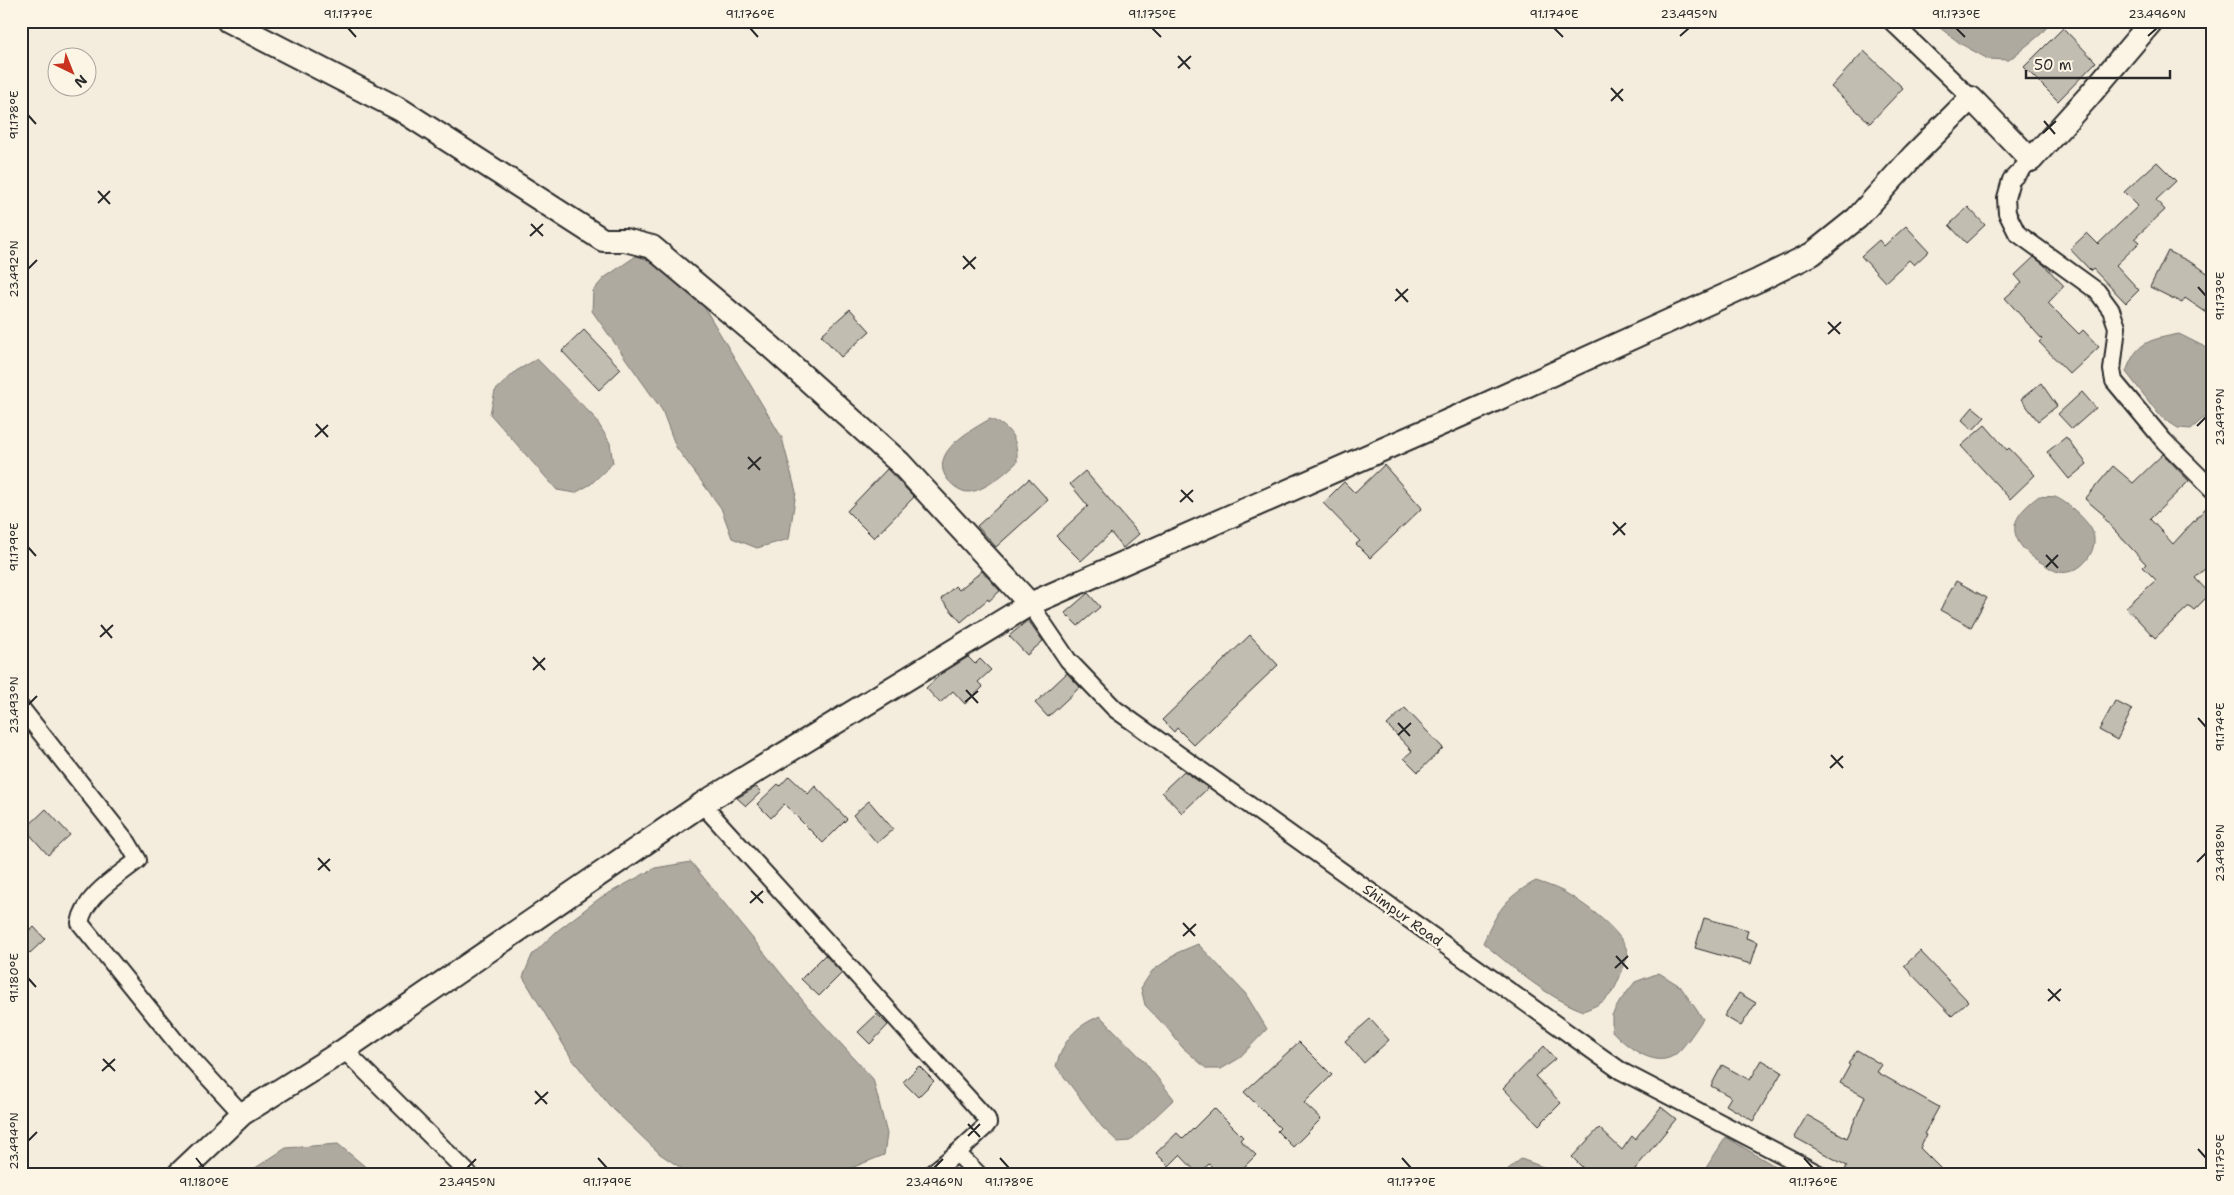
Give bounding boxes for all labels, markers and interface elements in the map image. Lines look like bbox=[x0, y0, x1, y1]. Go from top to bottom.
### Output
text: 91.177°E bbox=[324, 6, 372, 22]
text: 91.176°E bbox=[725, 6, 775, 22]
text: 91.175°E bbox=[1128, 6, 1176, 22]
text: 91.174°E bbox=[1529, 6, 1579, 22]
text: 23.495°N bbox=[1661, 6, 1717, 22]
text: 91.173°E bbox=[1932, 6, 1980, 22]
text: 23.496°N bbox=[2128, 6, 2186, 22]
north arrow bbox=[48, 48, 98, 98]
scale bar bbox=[2026, 48, 2170, 80]
text: 50 m bbox=[2034, 55, 2072, 75]
text: N bbox=[71, 71, 91, 92]
text: 91.178°E bbox=[6, 90, 22, 140]
text: 23.492°N bbox=[6, 240, 22, 298]
text: 91.173°E bbox=[2212, 272, 2228, 320]
text: 23.497°N bbox=[2212, 388, 2228, 446]
text: 91.179°E bbox=[6, 522, 22, 572]
text: 23.493°N bbox=[6, 676, 22, 734]
text: 91.174°E bbox=[2212, 702, 2228, 752]
text: 23.498°N bbox=[2212, 824, 2228, 882]
street label: Shimpur Road bbox=[1359, 880, 1447, 950]
text: 91.180°E bbox=[6, 953, 22, 1003]
text: 23.494°N bbox=[6, 1112, 22, 1170]
text: 91.175°E bbox=[2212, 1134, 2228, 1182]
text: 91.180°E bbox=[179, 1174, 229, 1190]
text: 23.495°N bbox=[439, 1174, 495, 1190]
text: 91.179°E bbox=[582, 1174, 632, 1190]
text: 23.496°N bbox=[905, 1174, 963, 1190]
text: 91.178°E bbox=[984, 1174, 1034, 1190]
text: 91.177°E bbox=[1387, 1174, 1435, 1190]
text: 91.176°E bbox=[1788, 1174, 1838, 1190]

